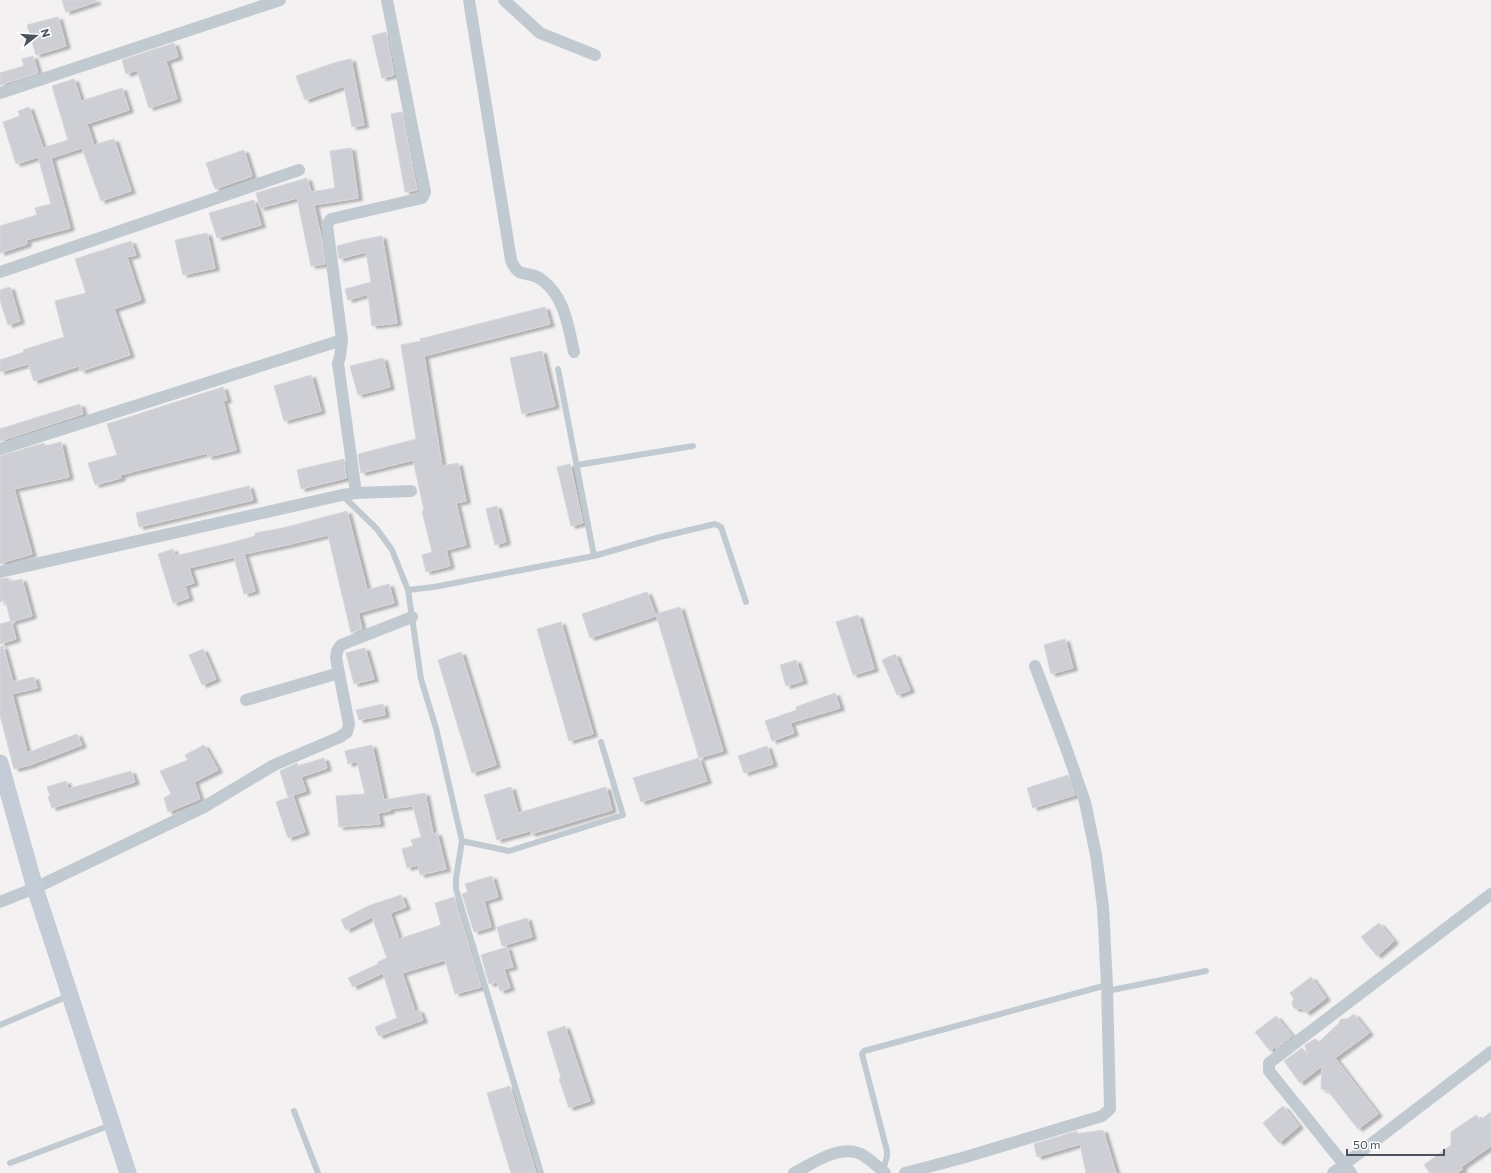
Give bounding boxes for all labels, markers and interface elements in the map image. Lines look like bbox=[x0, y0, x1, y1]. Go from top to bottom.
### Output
north arrow bbox=[16, 16, 56, 56]
text: N bbox=[39, 27, 53, 39]
scale bar bbox=[1347, 1131, 1444, 1157]
text: 50 m bbox=[1353, 1137, 1381, 1151]

